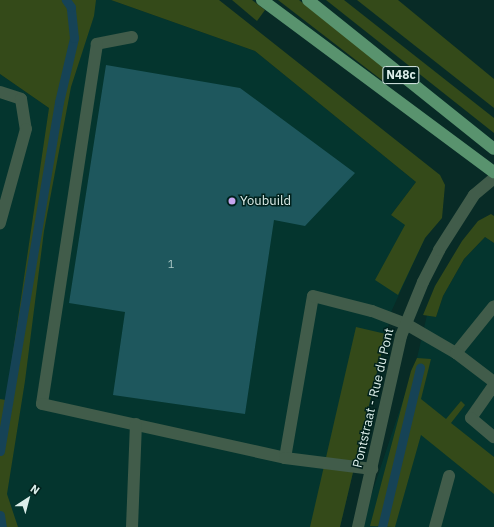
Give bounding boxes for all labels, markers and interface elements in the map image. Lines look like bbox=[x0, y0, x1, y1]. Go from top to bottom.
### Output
road number: N48c bbox=[382, 65, 420, 85]
place label: Youbuild bbox=[240, 193, 291, 209]
marker: Youbuild bbox=[227, 196, 237, 206]
house number: 1 bbox=[168, 257, 174, 271]
street label: Pontstraat - Rue du Pont bbox=[350, 327, 398, 469]
north arrow bbox=[8, 479, 48, 519]
text: N bbox=[28, 481, 42, 497]

